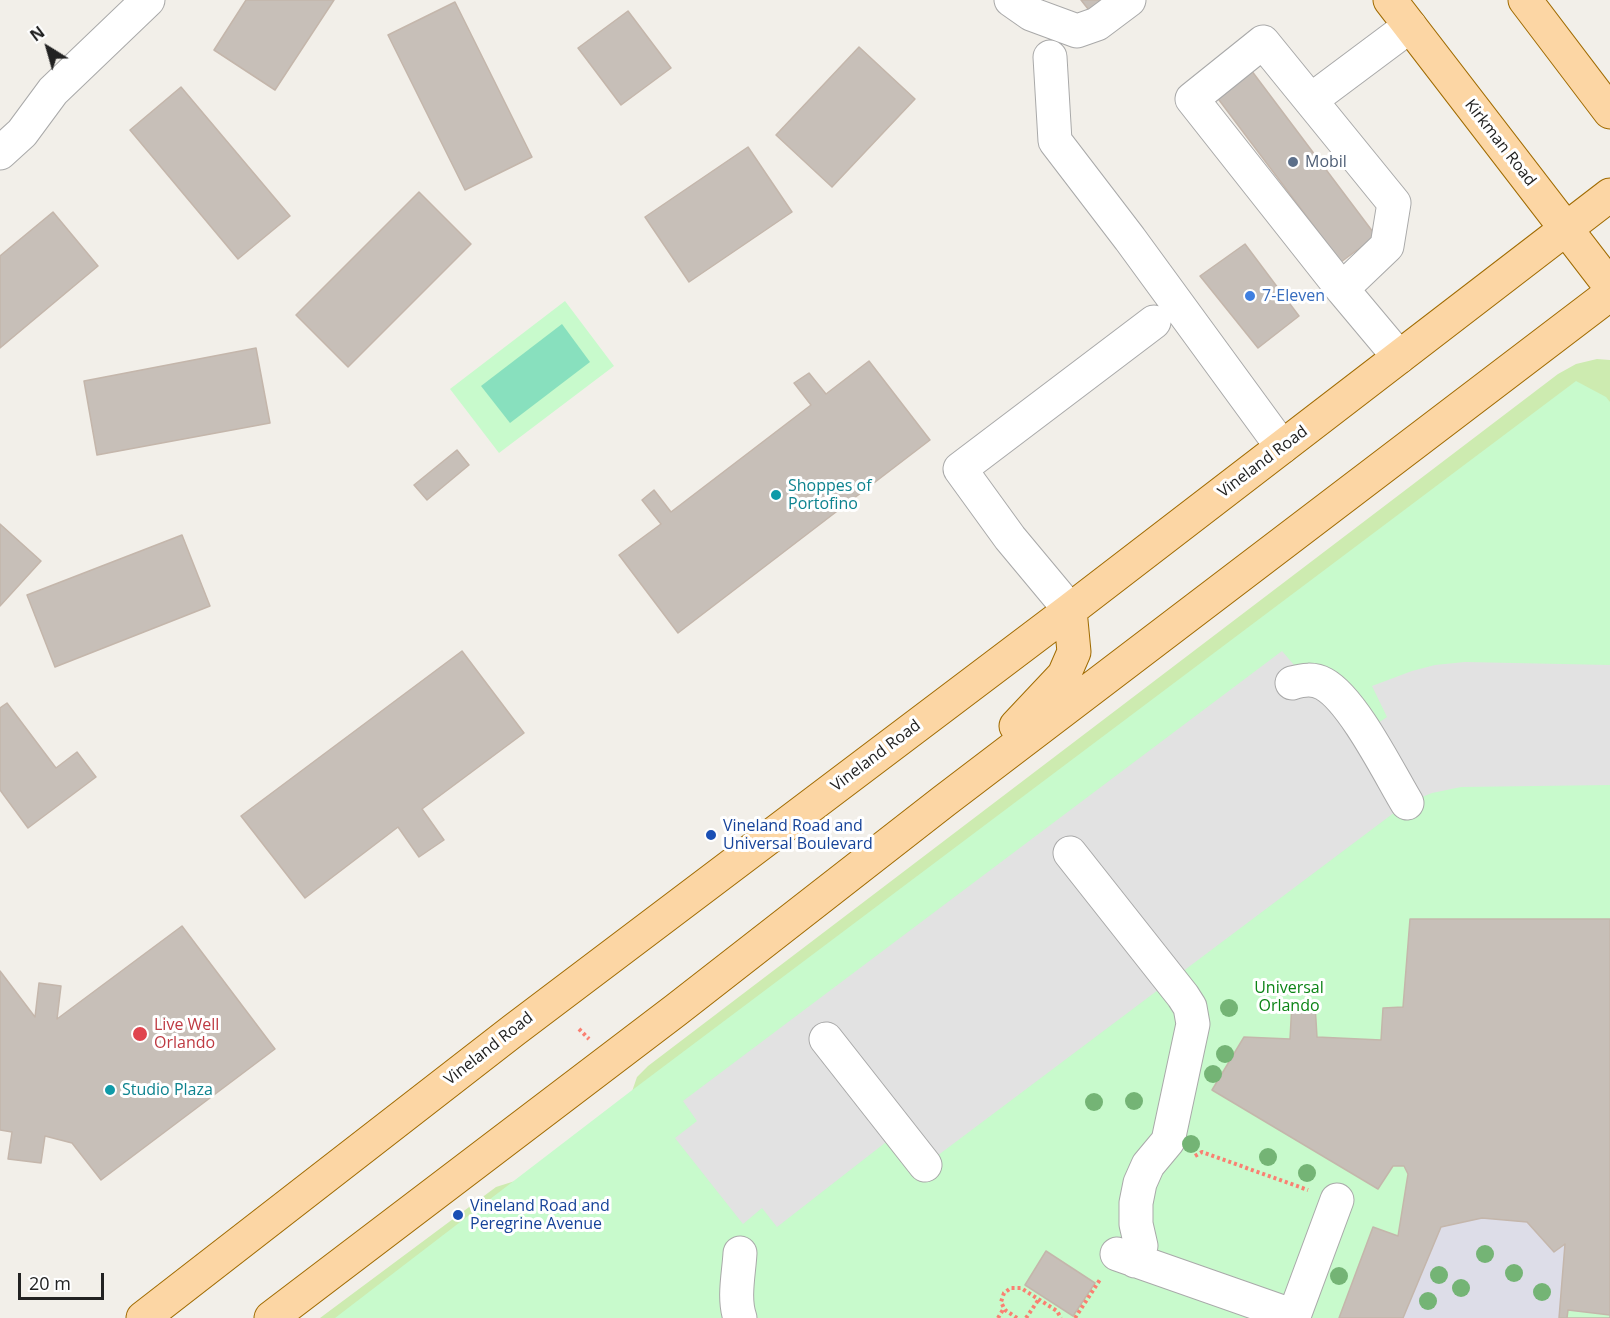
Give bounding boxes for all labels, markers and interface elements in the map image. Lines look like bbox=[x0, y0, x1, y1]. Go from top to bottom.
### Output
north arrow bbox=[18, 18, 78, 78]
text: N bbox=[25, 21, 49, 46]
street label: Kirkman Road bbox=[1460, 96, 1540, 190]
place label: Mobil bbox=[1305, 152, 1347, 172]
marker: Mobil bbox=[1286, 155, 1300, 169]
place label: 7-Eleven bbox=[1262, 286, 1325, 306]
marker: 7-Eleven bbox=[1243, 289, 1257, 303]
street label: Vineland Road bbox=[1214, 422, 1312, 502]
place label: Shoppes of Portofino bbox=[788, 476, 872, 514]
marker: Shoppes of Portofino bbox=[769, 488, 783, 502]
street label: Vineland Road bbox=[827, 716, 925, 796]
place label: Vineland Road and Universal Boulevard bbox=[723, 816, 873, 854]
marker: Vineland Road and Universal Boulevard bbox=[704, 828, 718, 842]
park label: Universal Orlando bbox=[1254, 978, 1324, 1016]
street label: Vineland Road bbox=[441, 1008, 537, 1090]
place label: Live Well Orlando bbox=[154, 1015, 219, 1053]
marker: Live Well Orlando bbox=[131, 1025, 149, 1043]
place label: Studio Plaza bbox=[122, 1080, 213, 1100]
marker: Studio Plaza bbox=[103, 1083, 117, 1097]
place label: Vineland Road and Peregrine Avenue bbox=[470, 1196, 610, 1234]
marker: Vineland Road and Peregrine Avenue bbox=[451, 1208, 465, 1222]
scale bar bbox=[21, 1261, 106, 1299]
text: 20 m bbox=[29, 1271, 71, 1295]

